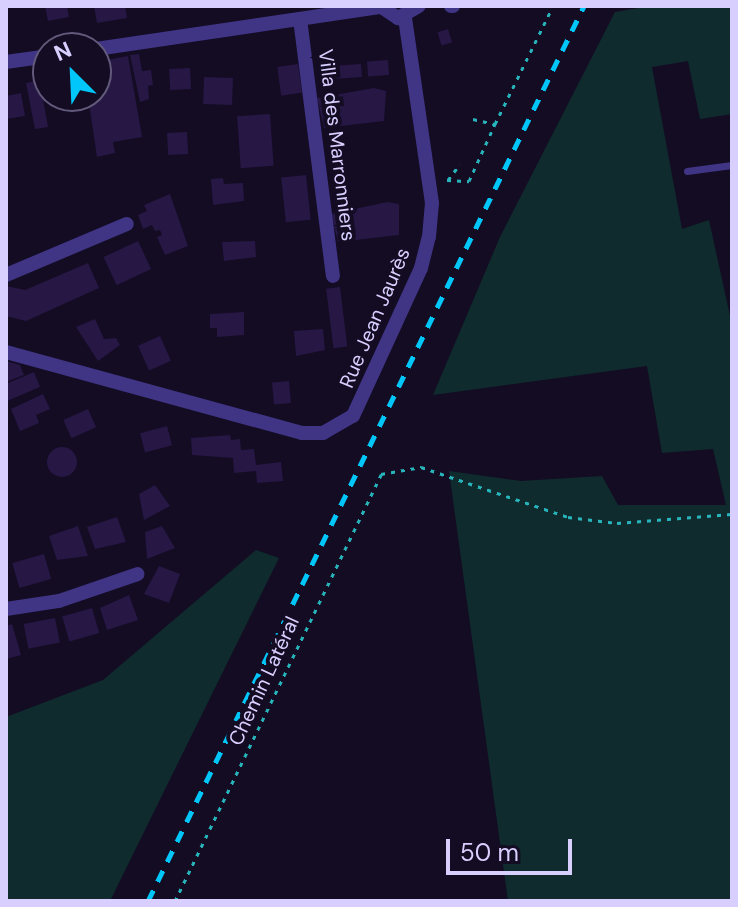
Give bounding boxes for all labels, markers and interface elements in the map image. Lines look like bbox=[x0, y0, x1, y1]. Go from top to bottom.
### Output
north arrow bbox=[32, 32, 112, 112]
text: N bbox=[50, 35, 76, 68]
street label: Villa des Marronniers bbox=[313, 48, 361, 242]
street label: Rue Jean Jaurès bbox=[335, 244, 415, 392]
street label: Chemin Latéral bbox=[224, 613, 304, 749]
scale bar bbox=[450, 823, 576, 873]
text: 50 m bbox=[460, 837, 519, 868]

